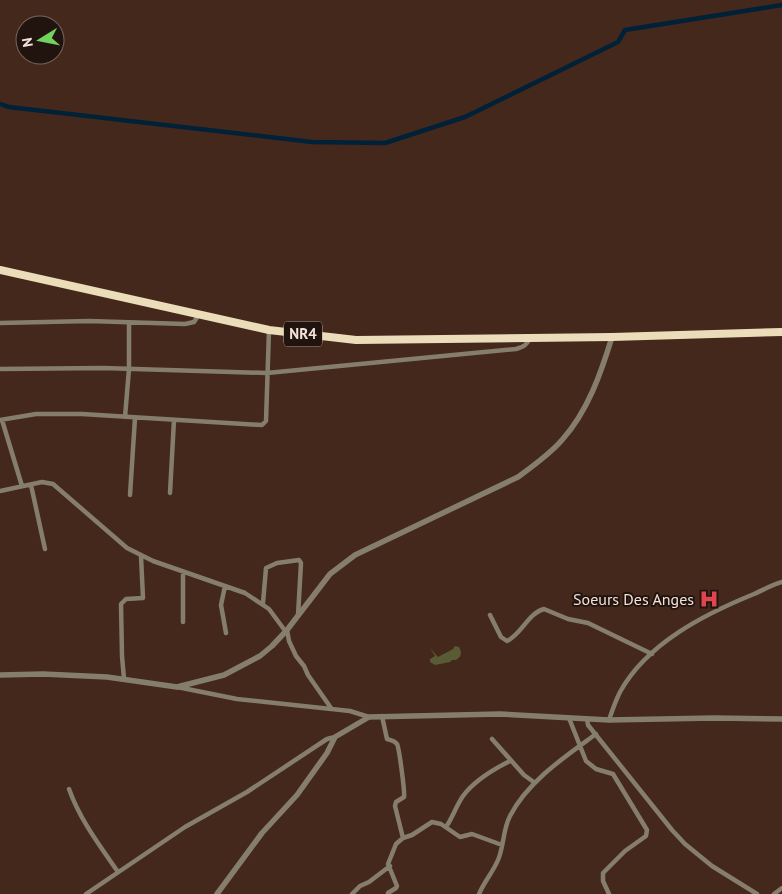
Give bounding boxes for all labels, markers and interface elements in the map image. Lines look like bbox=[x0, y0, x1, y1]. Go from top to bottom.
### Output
north arrow bbox=[15, 15, 65, 65]
text: N bbox=[18, 36, 37, 48]
road number: NR4 bbox=[284, 322, 322, 346]
hospital icon: Soeurs Des Anges bbox=[698, 588, 720, 610]
place label: Soeurs Des Anges bbox=[573, 589, 694, 609]

